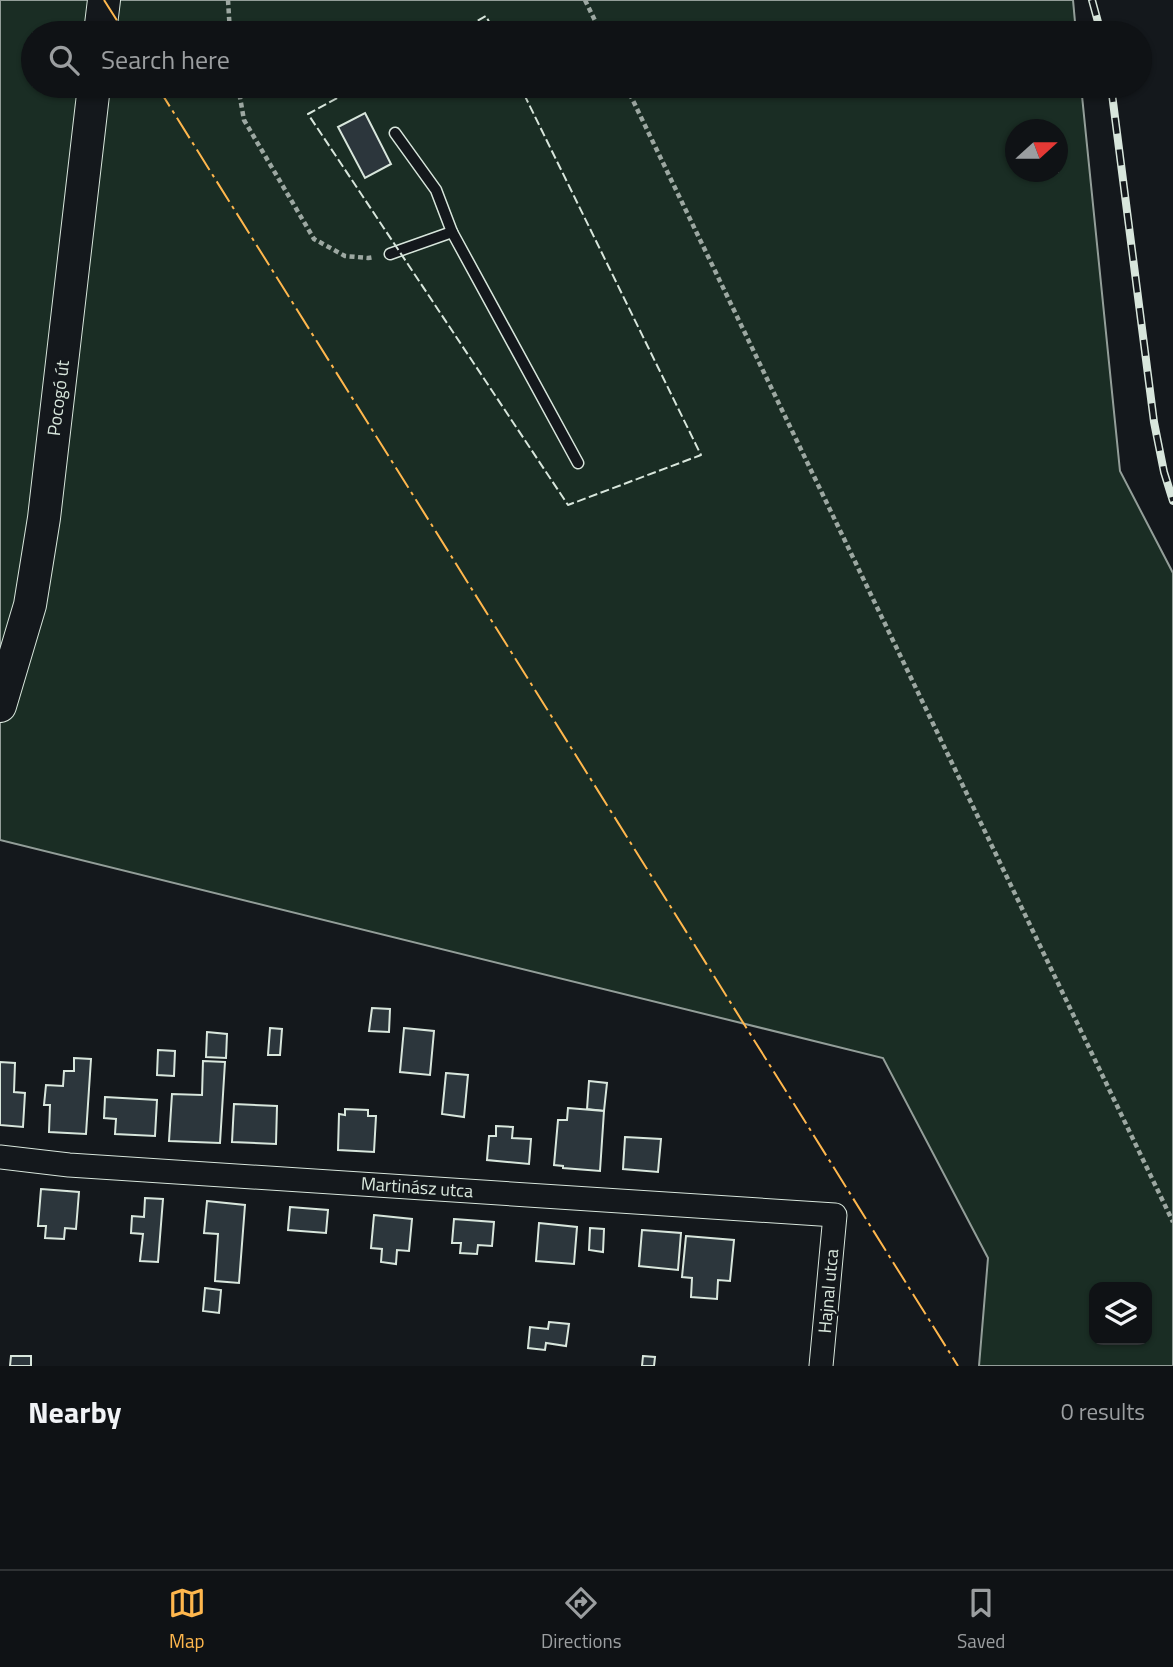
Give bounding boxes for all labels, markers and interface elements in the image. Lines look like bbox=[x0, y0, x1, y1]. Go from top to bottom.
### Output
search box bbox=[21, 21, 1152, 98]
text: Search here bbox=[101, 40, 230, 79]
icon: search bbox=[45, 41, 83, 79]
north arrow bbox=[1005, 119, 1068, 182]
street label: Pocogó út bbox=[40, 358, 76, 437]
street label: Martinász utca bbox=[360, 1170, 474, 1204]
street label: Hajnal utca bbox=[811, 1248, 845, 1334]
map controls bbox=[1089, 1282, 1152, 1345]
button: layers bbox=[1089, 1282, 1152, 1345]
text: Nearby bbox=[28, 1389, 121, 1435]
text: 0 results bbox=[1061, 1394, 1145, 1429]
tab: Map bbox=[168, 1584, 206, 1655]
tab: Directions bbox=[541, 1584, 622, 1655]
tab: Saved bbox=[957, 1584, 1005, 1655]

